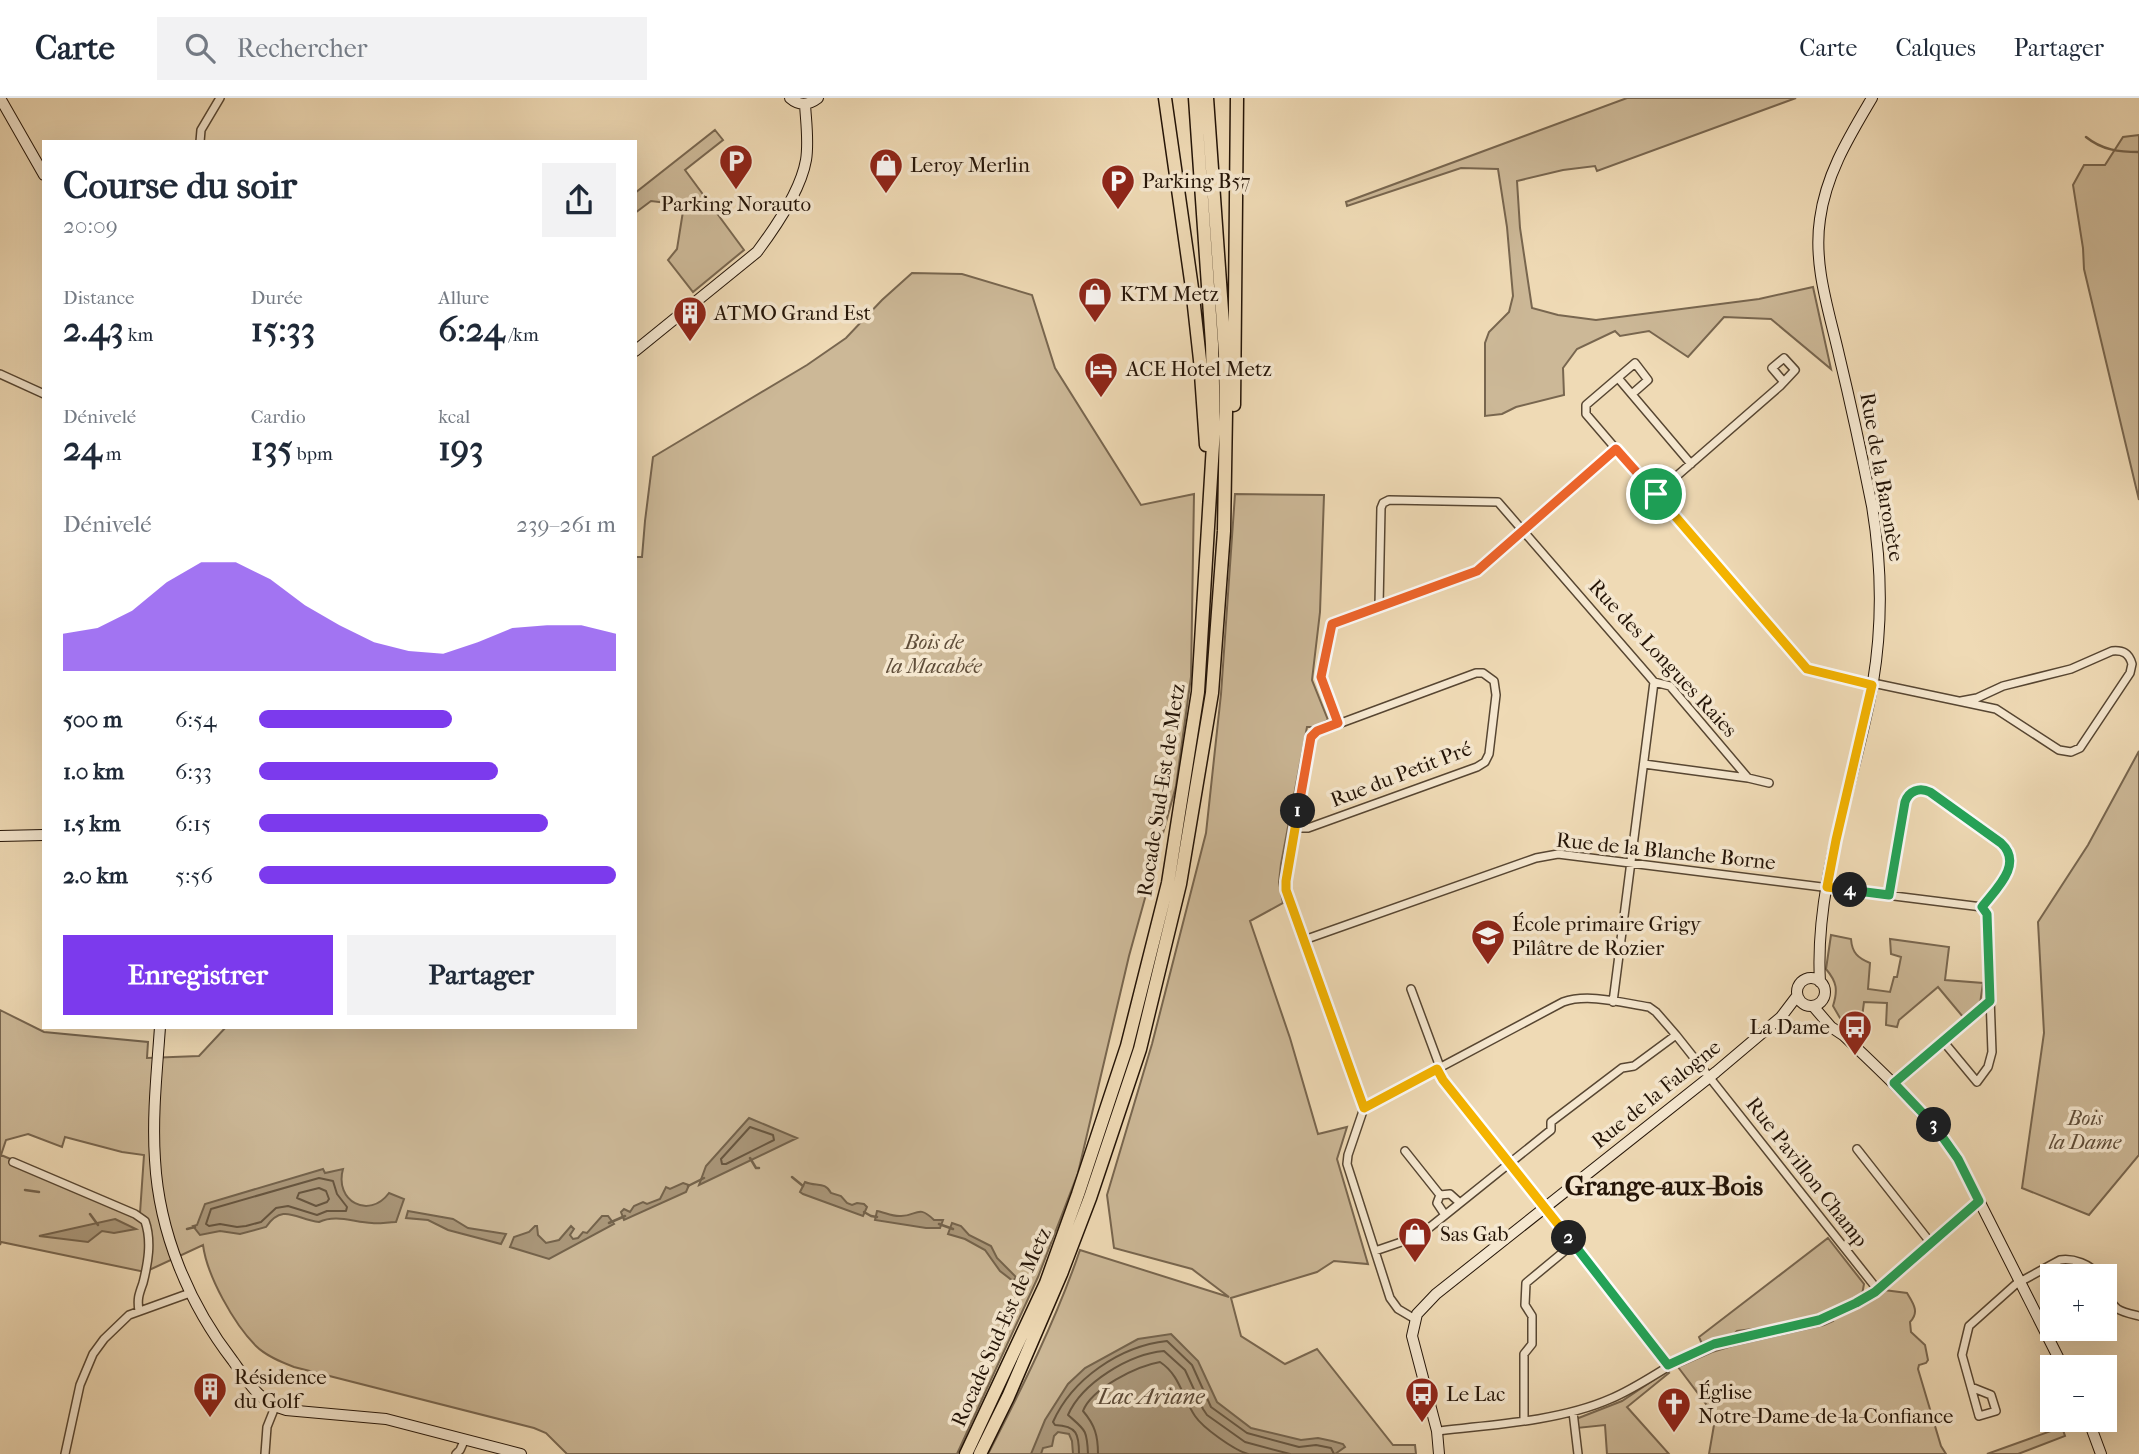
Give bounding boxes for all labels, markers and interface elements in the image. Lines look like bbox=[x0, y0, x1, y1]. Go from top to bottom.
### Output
search box bbox=[157, 17, 647, 80]
text: Carte bbox=[35, 29, 115, 68]
icon: search bbox=[181, 29, 219, 67]
text: Rechercher bbox=[237, 33, 368, 64]
text: Carte bbox=[1799, 34, 1857, 62]
text: Calques bbox=[1895, 34, 1976, 62]
text: Partager bbox=[2014, 34, 2104, 62]
parking icon: Parking Norauto bbox=[717, 142, 755, 191]
shop icon: Leroy Merlin bbox=[867, 146, 905, 195]
place label: Leroy Merlin bbox=[910, 153, 1030, 177]
parking icon: Parking B57 bbox=[1099, 162, 1137, 211]
text: Course du soir bbox=[63, 163, 297, 208]
button: share bbox=[542, 163, 616, 237]
place label: Parking B57 bbox=[1142, 169, 1251, 193]
place label: Parking Norauto bbox=[661, 192, 811, 216]
text: 20:09 bbox=[63, 212, 118, 239]
shop icon: KTM Metz bbox=[1076, 275, 1114, 324]
place label: KTM Metz bbox=[1120, 282, 1219, 306]
text: Distance bbox=[63, 287, 134, 309]
text: Durée bbox=[251, 287, 303, 309]
text: Allure bbox=[438, 287, 489, 309]
building icon: ATMO Grand Est bbox=[671, 294, 709, 343]
place label: ATMO Grand Est bbox=[713, 301, 871, 325]
text: 2.43 bbox=[63, 309, 124, 350]
text: 15:33 bbox=[251, 309, 315, 350]
text: 6:24 bbox=[438, 309, 504, 350]
text: km bbox=[124, 324, 153, 346]
text: /km bbox=[504, 324, 539, 346]
hotel icon: ACE Hotel Metz bbox=[1082, 350, 1120, 399]
place label: ACE Hotel Metz bbox=[1125, 357, 1272, 381]
street label: Rue de la Baronète bbox=[1855, 391, 1909, 563]
text: Dénivelé bbox=[63, 406, 136, 428]
text: Cardio bbox=[251, 406, 306, 428]
text: kcal bbox=[438, 406, 470, 428]
text: 24 bbox=[63, 428, 102, 469]
text: 135 bbox=[251, 428, 293, 469]
text: 193 bbox=[438, 428, 484, 469]
text: m bbox=[102, 443, 122, 465]
text: bpm bbox=[293, 443, 333, 465]
pin bbox=[1626, 464, 1686, 524]
icon: arrive bbox=[1637, 475, 1675, 513]
text: Dénivelé bbox=[63, 511, 152, 538]
text: 239–261 m bbox=[516, 511, 616, 538]
street label: Rue des Longues Raies bbox=[1584, 574, 1742, 742]
park label: Bois de la Macabée bbox=[885, 630, 982, 678]
street label: Rocade Sud-Est de Metz bbox=[1132, 682, 1190, 898]
text: 500 m bbox=[63, 706, 122, 733]
text: 6:54 bbox=[175, 706, 217, 733]
street label: Rue du Petit Pré bbox=[1327, 736, 1475, 812]
text: 1.0 km bbox=[63, 758, 124, 785]
text: 6:33 bbox=[175, 758, 212, 785]
pin: 1 bbox=[1280, 794, 1316, 828]
text: 1 bbox=[1294, 799, 1301, 821]
text: 1.5 km bbox=[63, 810, 121, 837]
text: 6:15 bbox=[175, 810, 211, 837]
street label: Rue de la Blanche Borne bbox=[1555, 828, 1777, 874]
text: 2.0 km bbox=[63, 862, 128, 889]
text: 5:56 bbox=[175, 862, 213, 889]
pin: 4 bbox=[1832, 872, 1868, 908]
text: 4 bbox=[1844, 878, 1855, 900]
place label: École primaire Grigy Pilâtre de Rozier bbox=[1512, 912, 1702, 960]
school or university icon: École primaire Grigy Pilâtre de Rozier bbox=[1469, 917, 1507, 966]
button: Enregistrer bbox=[63, 935, 333, 1015]
button: Partager bbox=[347, 935, 616, 1015]
bus stop icon: La Dame bbox=[1836, 1008, 1874, 1057]
place label: La Dame bbox=[1750, 1015, 1830, 1039]
street label: Rue de la Falogne bbox=[1587, 1035, 1725, 1153]
street label: Rue Pavillon Champ bbox=[1741, 1092, 1873, 1252]
park label: Bois la Dame bbox=[2048, 1106, 2122, 1154]
pin: 3 bbox=[1916, 1108, 1952, 1142]
text: 3 bbox=[1930, 1113, 1937, 1135]
district label: Grange-aux-Bois bbox=[1565, 1169, 1763, 1202]
shop icon: Sas Gab bbox=[1396, 1215, 1434, 1264]
pin: 2 bbox=[1552, 1220, 1586, 1256]
place label: Sas Gab bbox=[1440, 1222, 1508, 1246]
street label: Rocade Sud-Est de Metz bbox=[946, 1224, 1056, 1430]
text: 2 bbox=[1564, 1226, 1573, 1248]
map controls bbox=[2040, 1264, 2117, 1432]
button: + bbox=[2040, 1264, 2117, 1341]
button: − bbox=[2040, 1355, 2117, 1432]
place label: Résidence du Golf bbox=[234, 1365, 327, 1413]
building icon: Résidence du Golf bbox=[191, 1370, 229, 1419]
bus stop icon: Le Lac bbox=[1403, 1375, 1441, 1424]
place label: Église Notre-Dame-de-la-Confiance bbox=[1698, 1380, 1953, 1428]
place label: Le Lac bbox=[1446, 1382, 1505, 1406]
water label: Lac Ariane bbox=[1095, 1383, 1205, 1410]
church icon: Église Notre-Dame-de-la-Confiance bbox=[1655, 1385, 1693, 1434]

